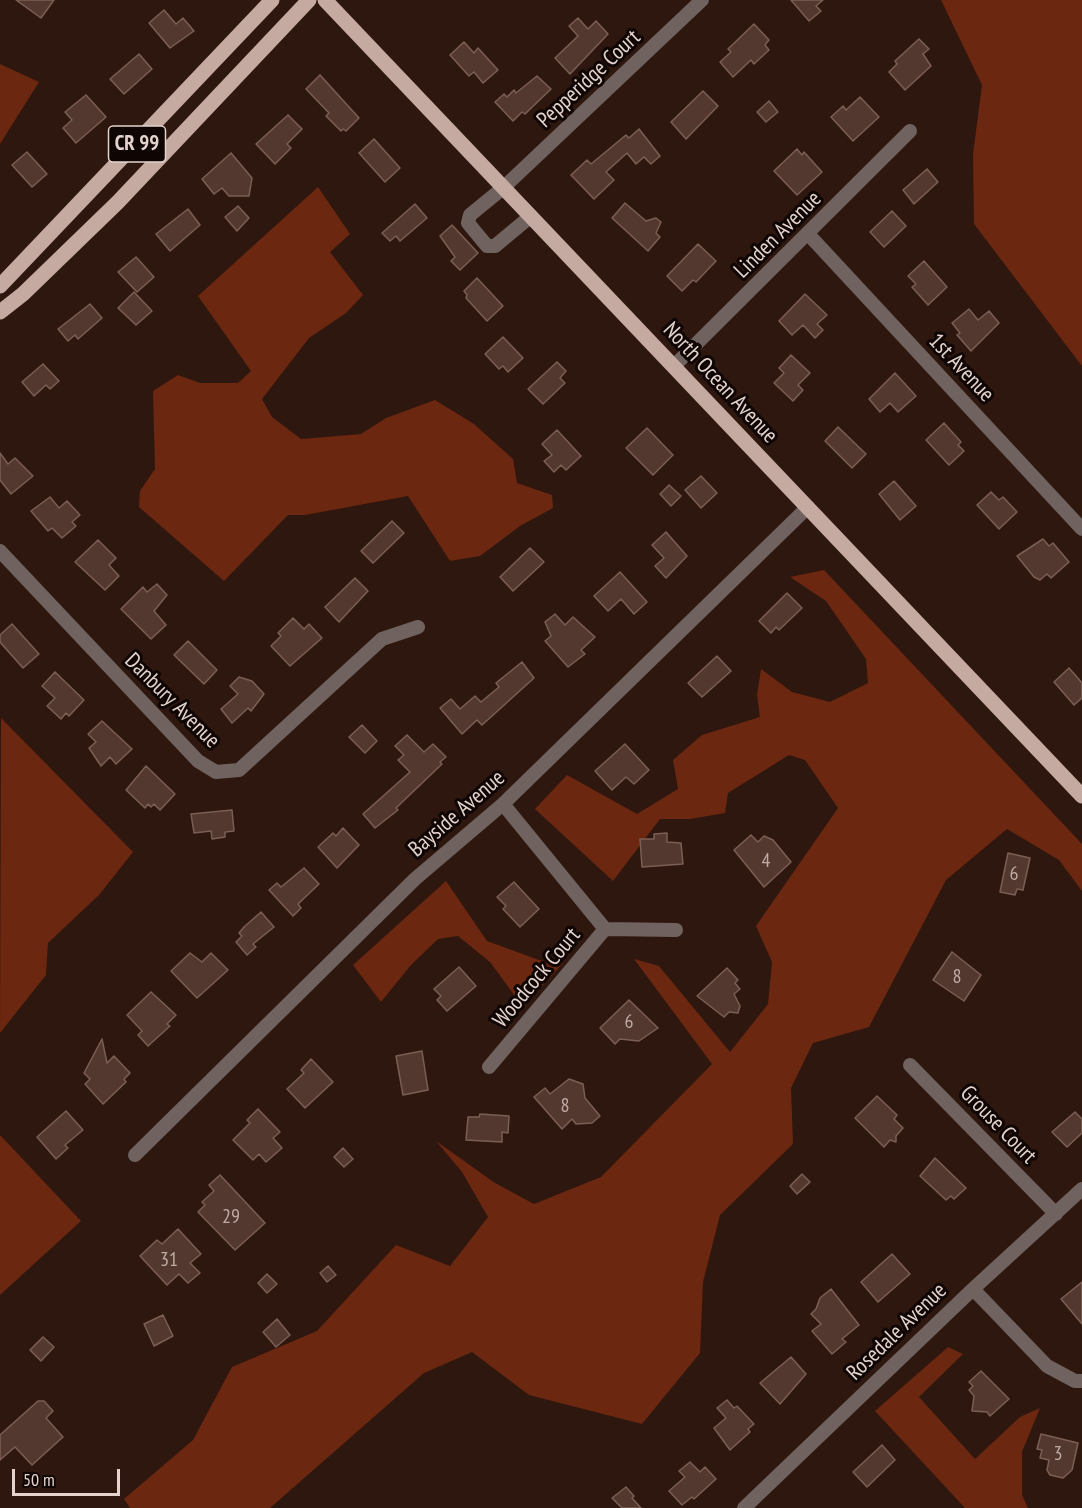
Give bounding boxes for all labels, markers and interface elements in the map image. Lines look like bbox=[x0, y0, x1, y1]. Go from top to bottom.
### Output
street label: Pepperidge Court bbox=[532, 25, 646, 133]
road number: CR 99 bbox=[108, 126, 166, 162]
street label: Linden Avenue bbox=[729, 186, 827, 284]
street label: North Ocean Avenue bbox=[657, 317, 783, 449]
street label: 1st Avenue bbox=[923, 328, 999, 408]
street label: Danbury Avenue bbox=[119, 648, 225, 754]
street label: Bayside Avenue bbox=[404, 765, 510, 863]
house number: 4 bbox=[762, 849, 770, 873]
house number: 6 bbox=[1010, 862, 1018, 886]
street label: Woodcock Court bbox=[488, 923, 586, 1033]
house number: 8 bbox=[953, 965, 961, 989]
house number: 6 bbox=[625, 1010, 633, 1034]
street label: Grouse Court bbox=[954, 1081, 1042, 1169]
house number: 8 bbox=[561, 1094, 569, 1118]
house number: 29 bbox=[222, 1205, 240, 1229]
house number: 31 bbox=[160, 1248, 178, 1272]
street label: Rosedale Avenue bbox=[842, 1278, 952, 1386]
house number: 3 bbox=[1054, 1442, 1062, 1466]
scale bar bbox=[15, 1457, 123, 1495]
text: 50 m bbox=[23, 1468, 55, 1491]

